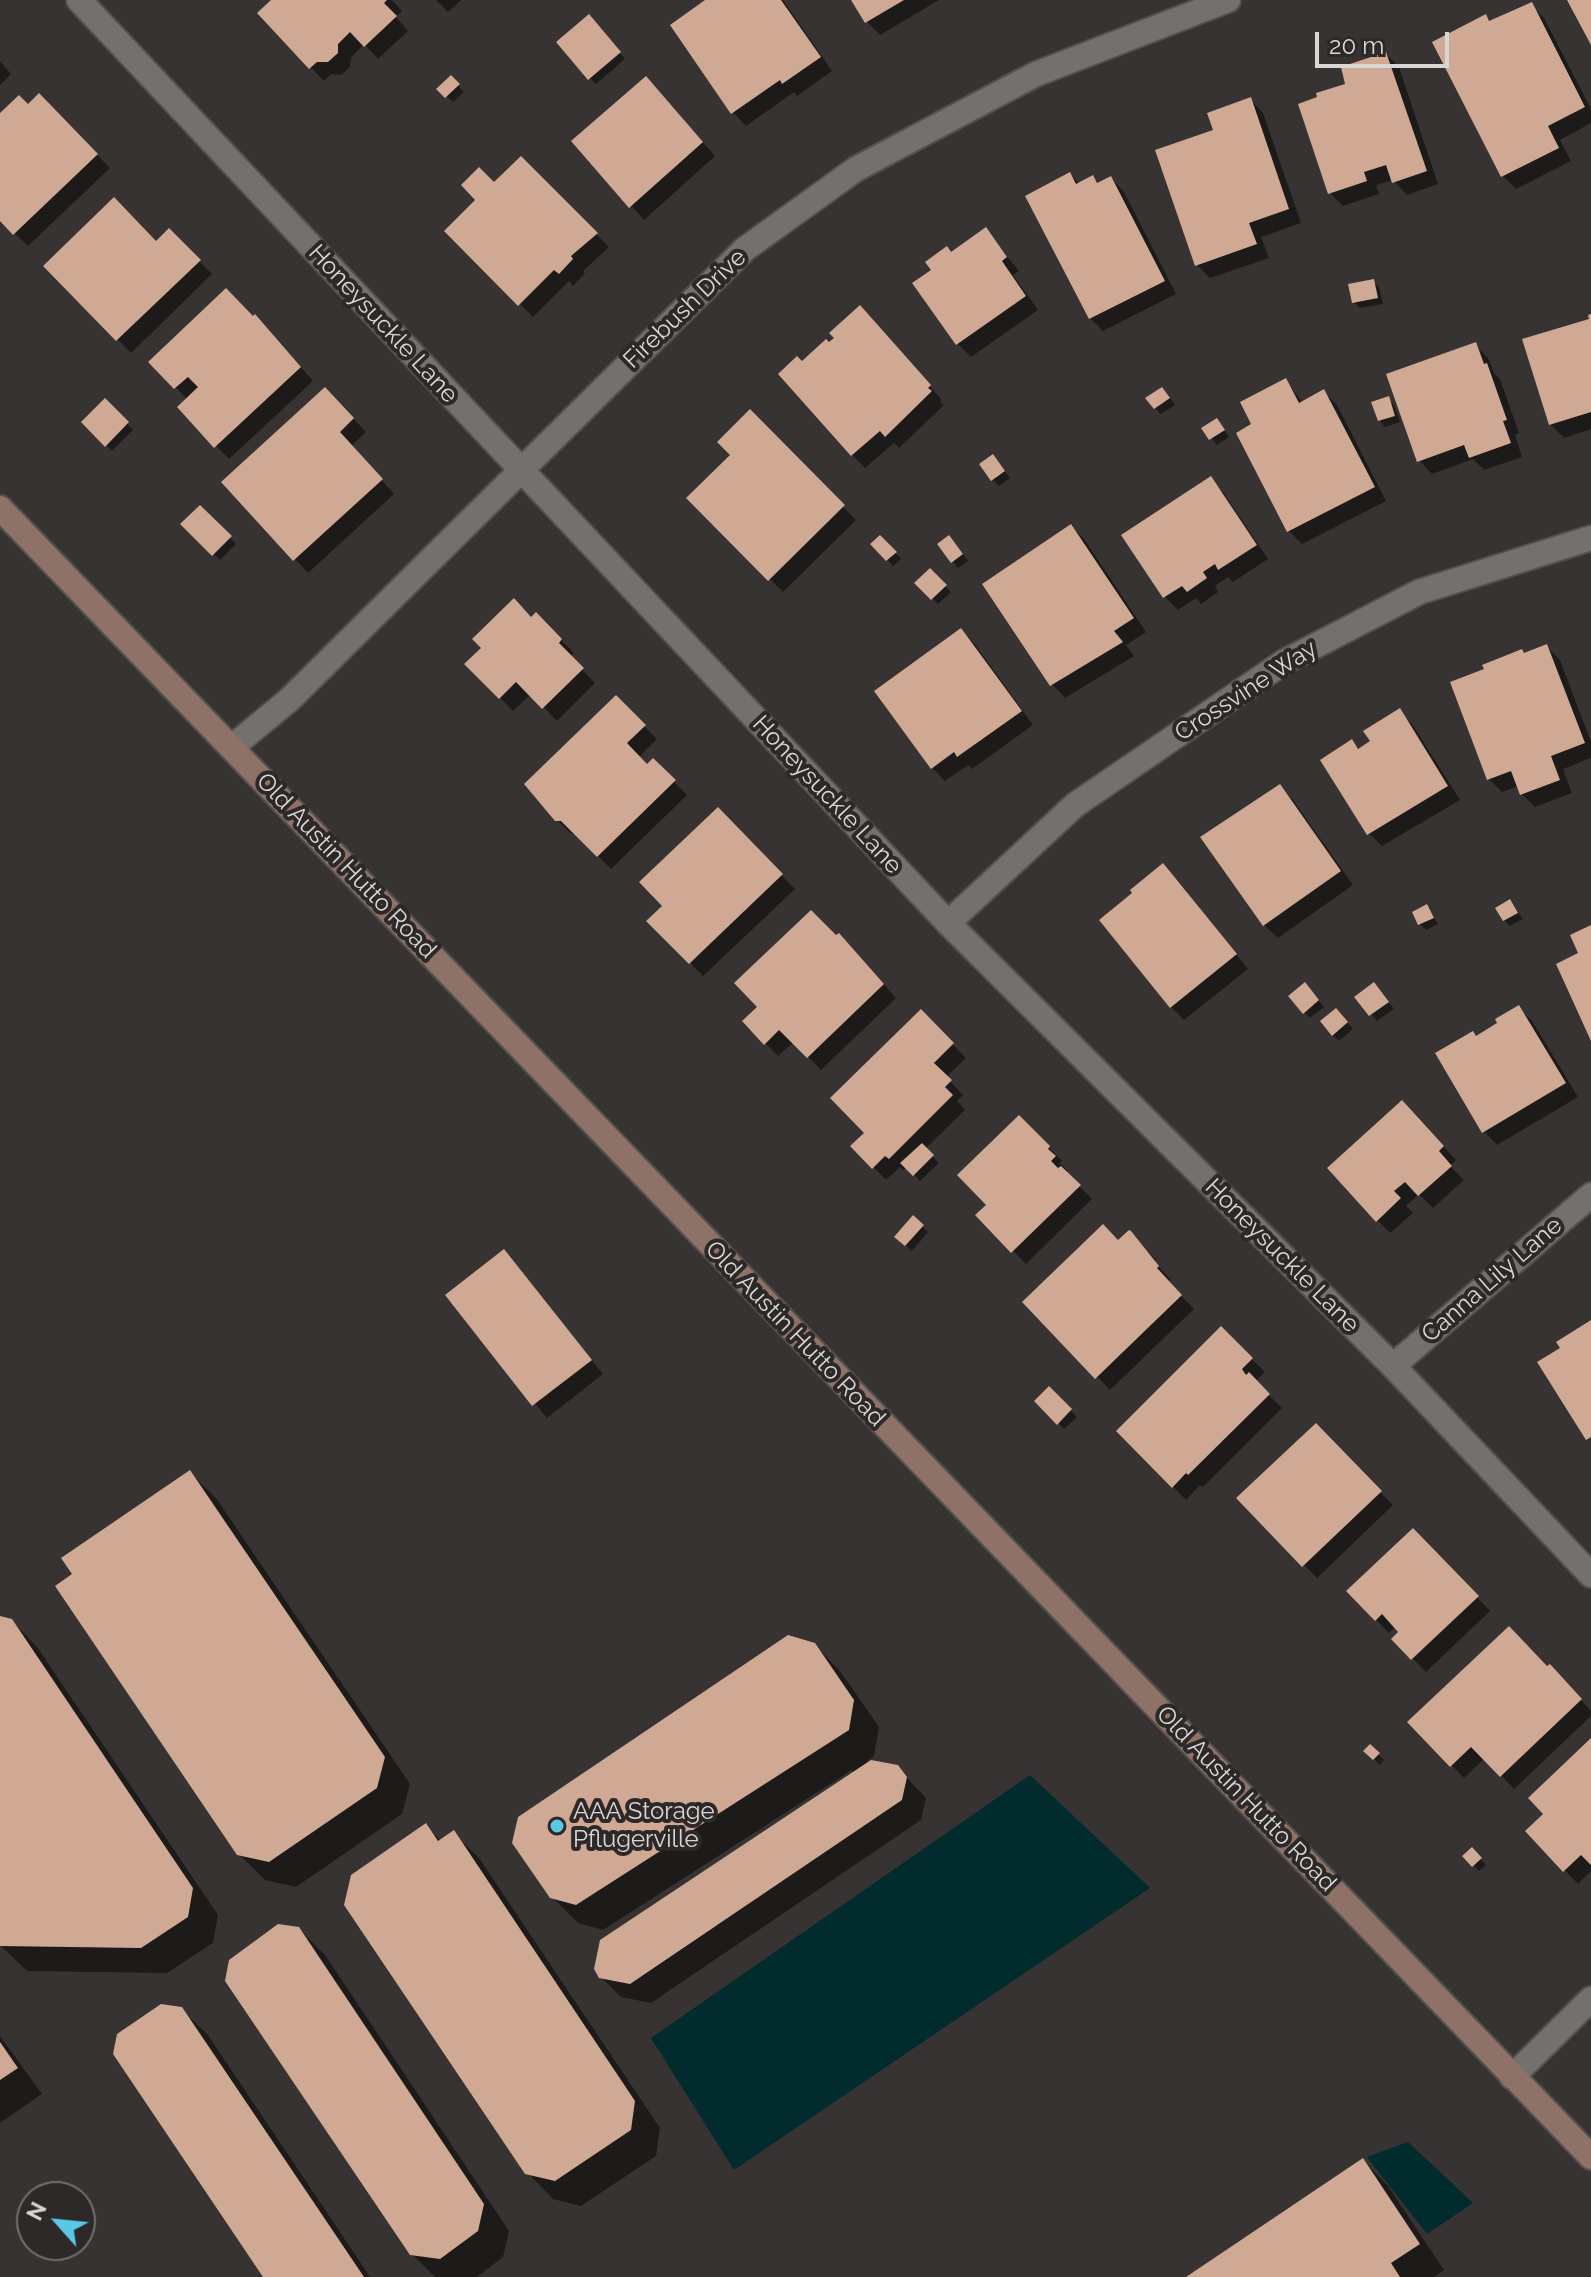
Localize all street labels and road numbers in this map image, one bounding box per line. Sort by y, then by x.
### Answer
street label: Honeysuckle Lane [302,239,464,409]
street label: Firebush Drive [618,243,752,375]
street label: Crossvine Way [1170,634,1322,748]
street label: Honeysuckle Lane [746,710,908,880]
street label: Old Austin Hutto Road [250,767,442,965]
street label: Honeysuckle Lane [1199,1173,1365,1339]
street label: Canna Lily Lane [1416,1211,1568,1349]
street label: Old Austin Hutto Road [699,1235,891,1433]
street label: Old Austin Hutto Road [1150,1700,1342,1898]

